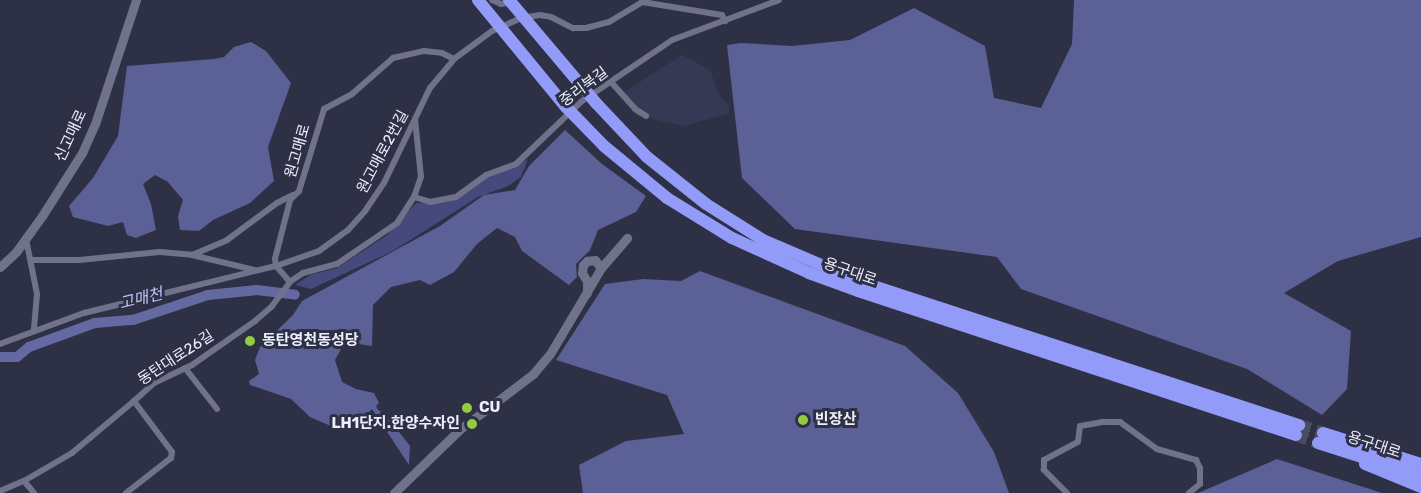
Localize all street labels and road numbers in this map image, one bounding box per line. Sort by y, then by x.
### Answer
street label: 중리북길 [556,63,612,111]
street label: 신고매로 [51,107,91,165]
street label: 원고매로2번길 [354,107,412,197]
street label: 원고매로 [282,122,314,180]
street label: 용구대로 [821,255,879,289]
street label: 동탄대로26길 [135,327,217,389]
street label: 용구대로 [1345,428,1403,462]

